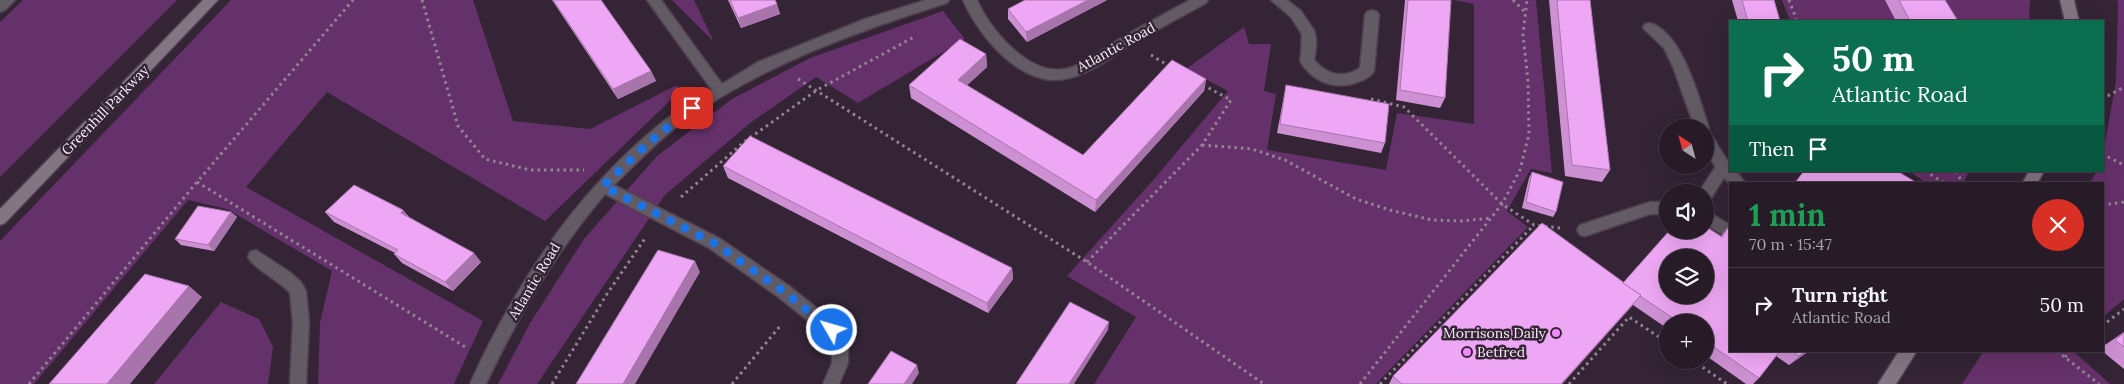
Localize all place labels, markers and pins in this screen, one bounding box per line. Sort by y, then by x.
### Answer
pin [671,87,713,129]
place label: Morrisons Daily [1443,324,1547,342]
marker: Morrisons Daily [1550,327,1562,339]
place label: Betfred [1477,343,1525,361]
marker: Betfred [1461,346,1473,358]

